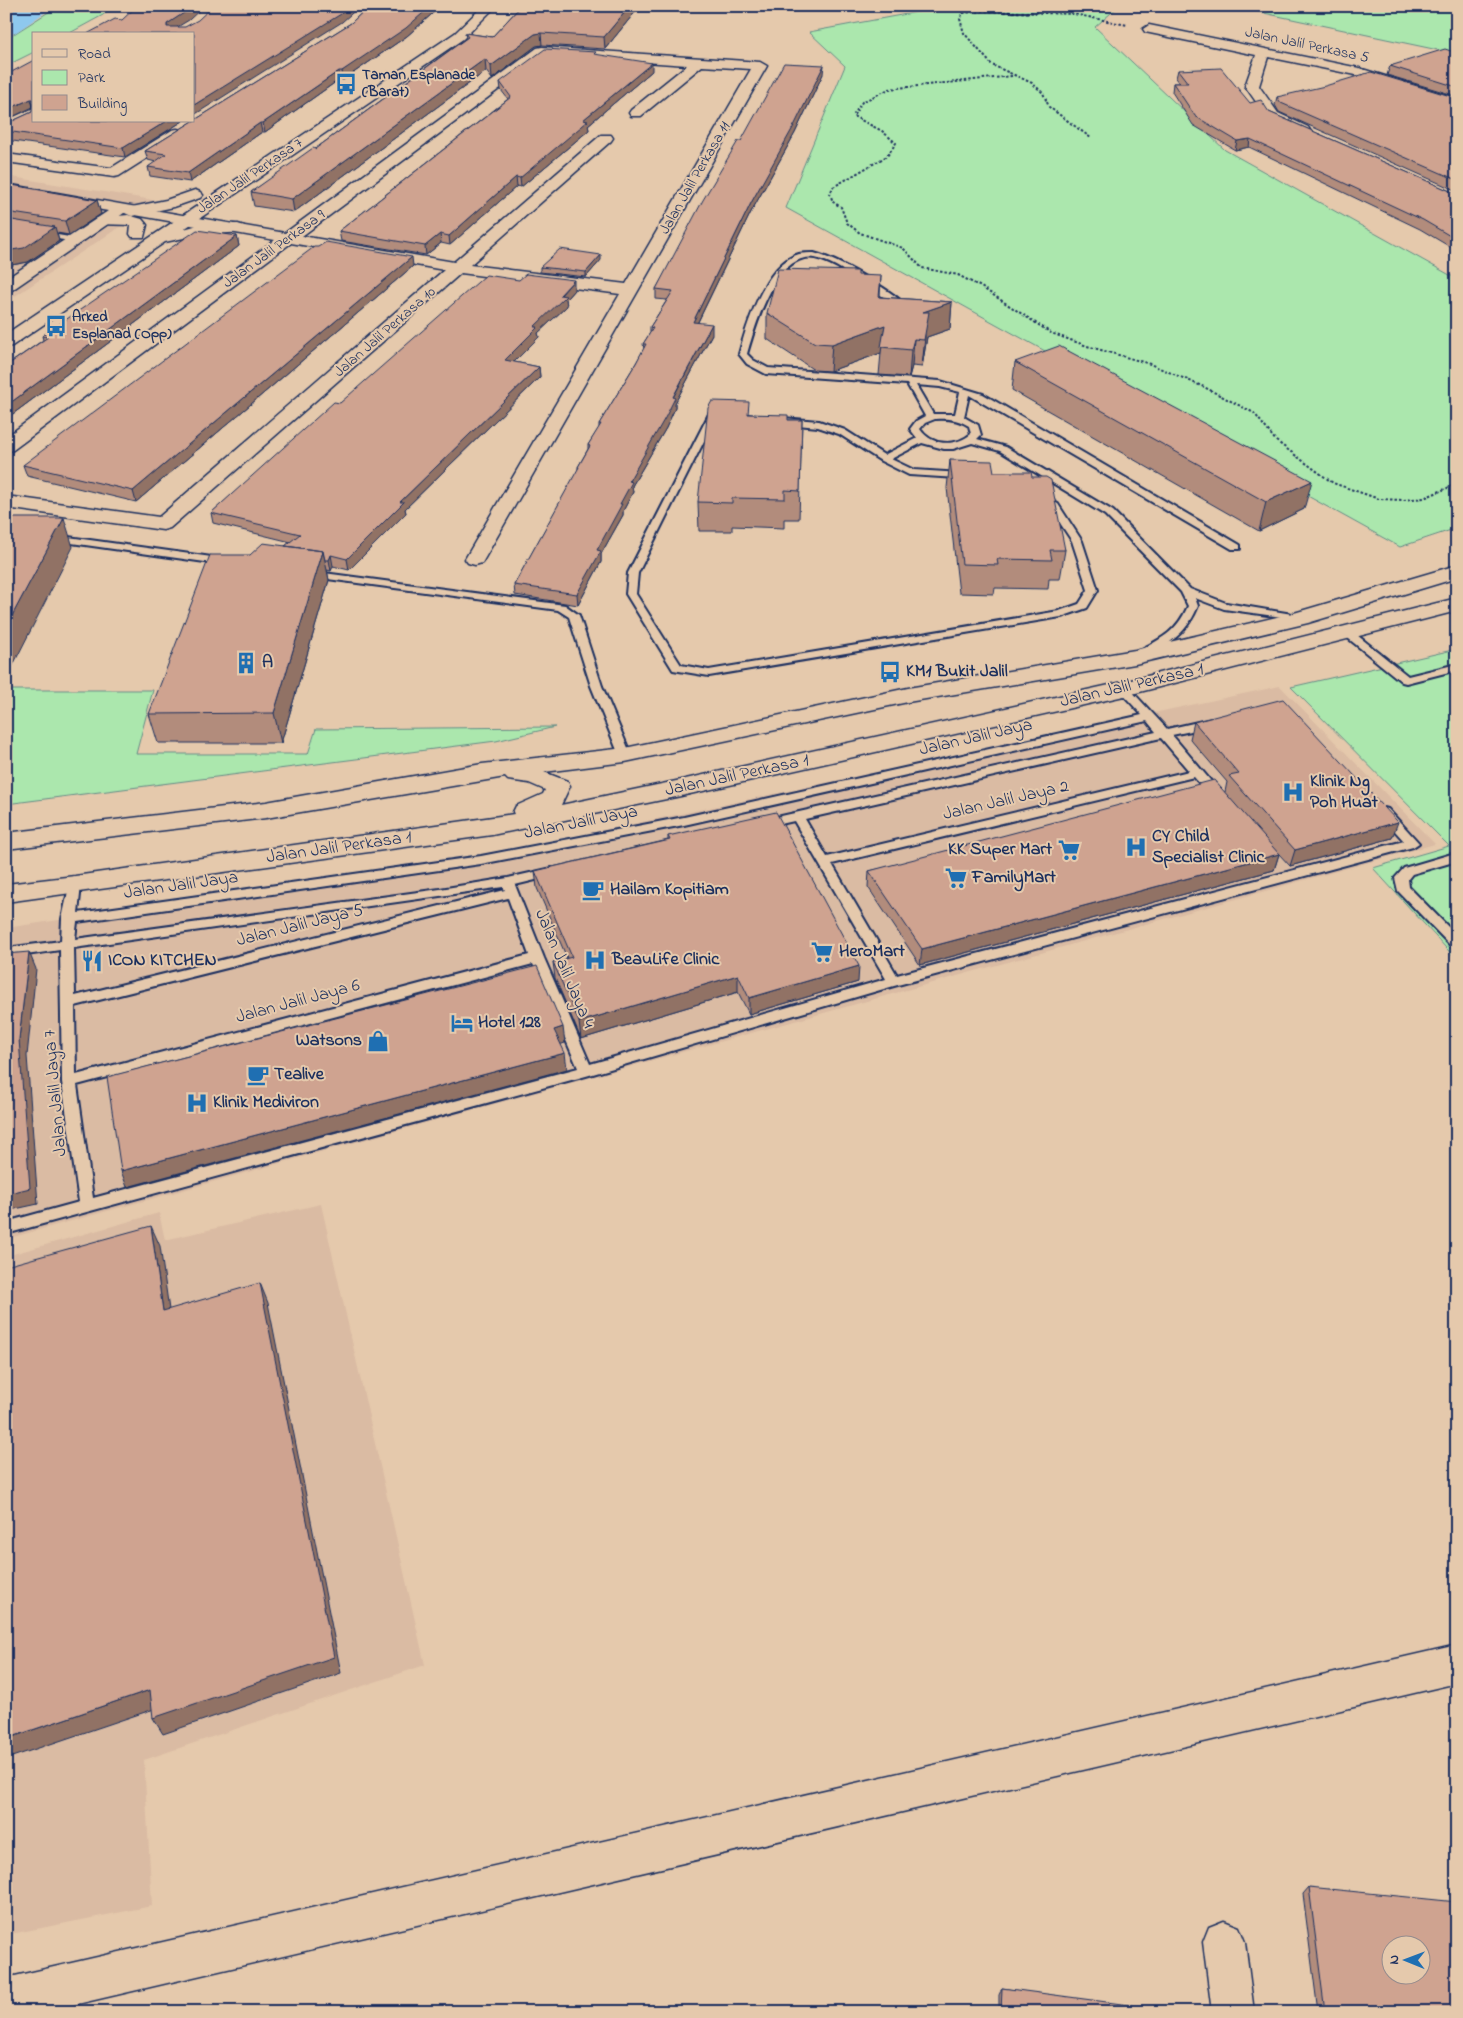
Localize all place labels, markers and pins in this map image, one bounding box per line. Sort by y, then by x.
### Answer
place label: Taman Esplanade (Barat) [361,64,477,103]
bus stop icon: Taman Esplanade (Barat) [333,71,359,97]
place label: Arked Esplanad (Opp) [72,306,172,345]
bus stop icon: Arked Esplanad (Opp) [43,313,69,339]
building icon: A [233,650,259,676]
place label: A [262,650,273,676]
bus stop icon: KM1 Bukit Jalil [877,659,903,685]
place label: KM1 Bukit Jalil [906,659,1008,685]
place label: Klinik Ng Poh Huat [1310,769,1379,816]
hospital icon: Klinik Ng Poh Huat [1280,779,1306,805]
place label: CY Child Specialist Clinic [1152,824,1266,871]
hospital icon: CY Child Specialist Clinic [1123,834,1149,860]
place label: KK Super Mart [948,837,1053,863]
supermarket icon: KK Super Mart [1056,837,1082,863]
supermarket icon: FamilyMart [943,865,969,891]
place label: FamilyMart [971,865,1057,892]
cafe icon: Hailam Kopitiam [580,877,606,903]
place label: Hailam Kopitiam [610,877,729,903]
supermarket icon: HeroMart [809,939,835,965]
place label: HeroMart [839,939,906,965]
hospital icon: BeauLife Clinic [582,947,608,973]
place label: BeauLife Clinic [611,947,720,973]
restaurant icon: ICON KITCHEN [79,948,105,974]
place label: ICON KITCHEN [108,948,217,974]
hotel icon: Hotel 128 [449,1010,475,1036]
place label: Hotel 128 [478,1010,541,1036]
place label: Watsons [296,1028,362,1054]
shop icon: Watsons [365,1028,391,1054]
cafe icon: Tealive [245,1062,271,1088]
place label: Tealive [274,1062,325,1088]
hospital icon: Klinik Mediviron [184,1090,210,1116]
place label: Klinik Mediviron [213,1090,319,1116]

